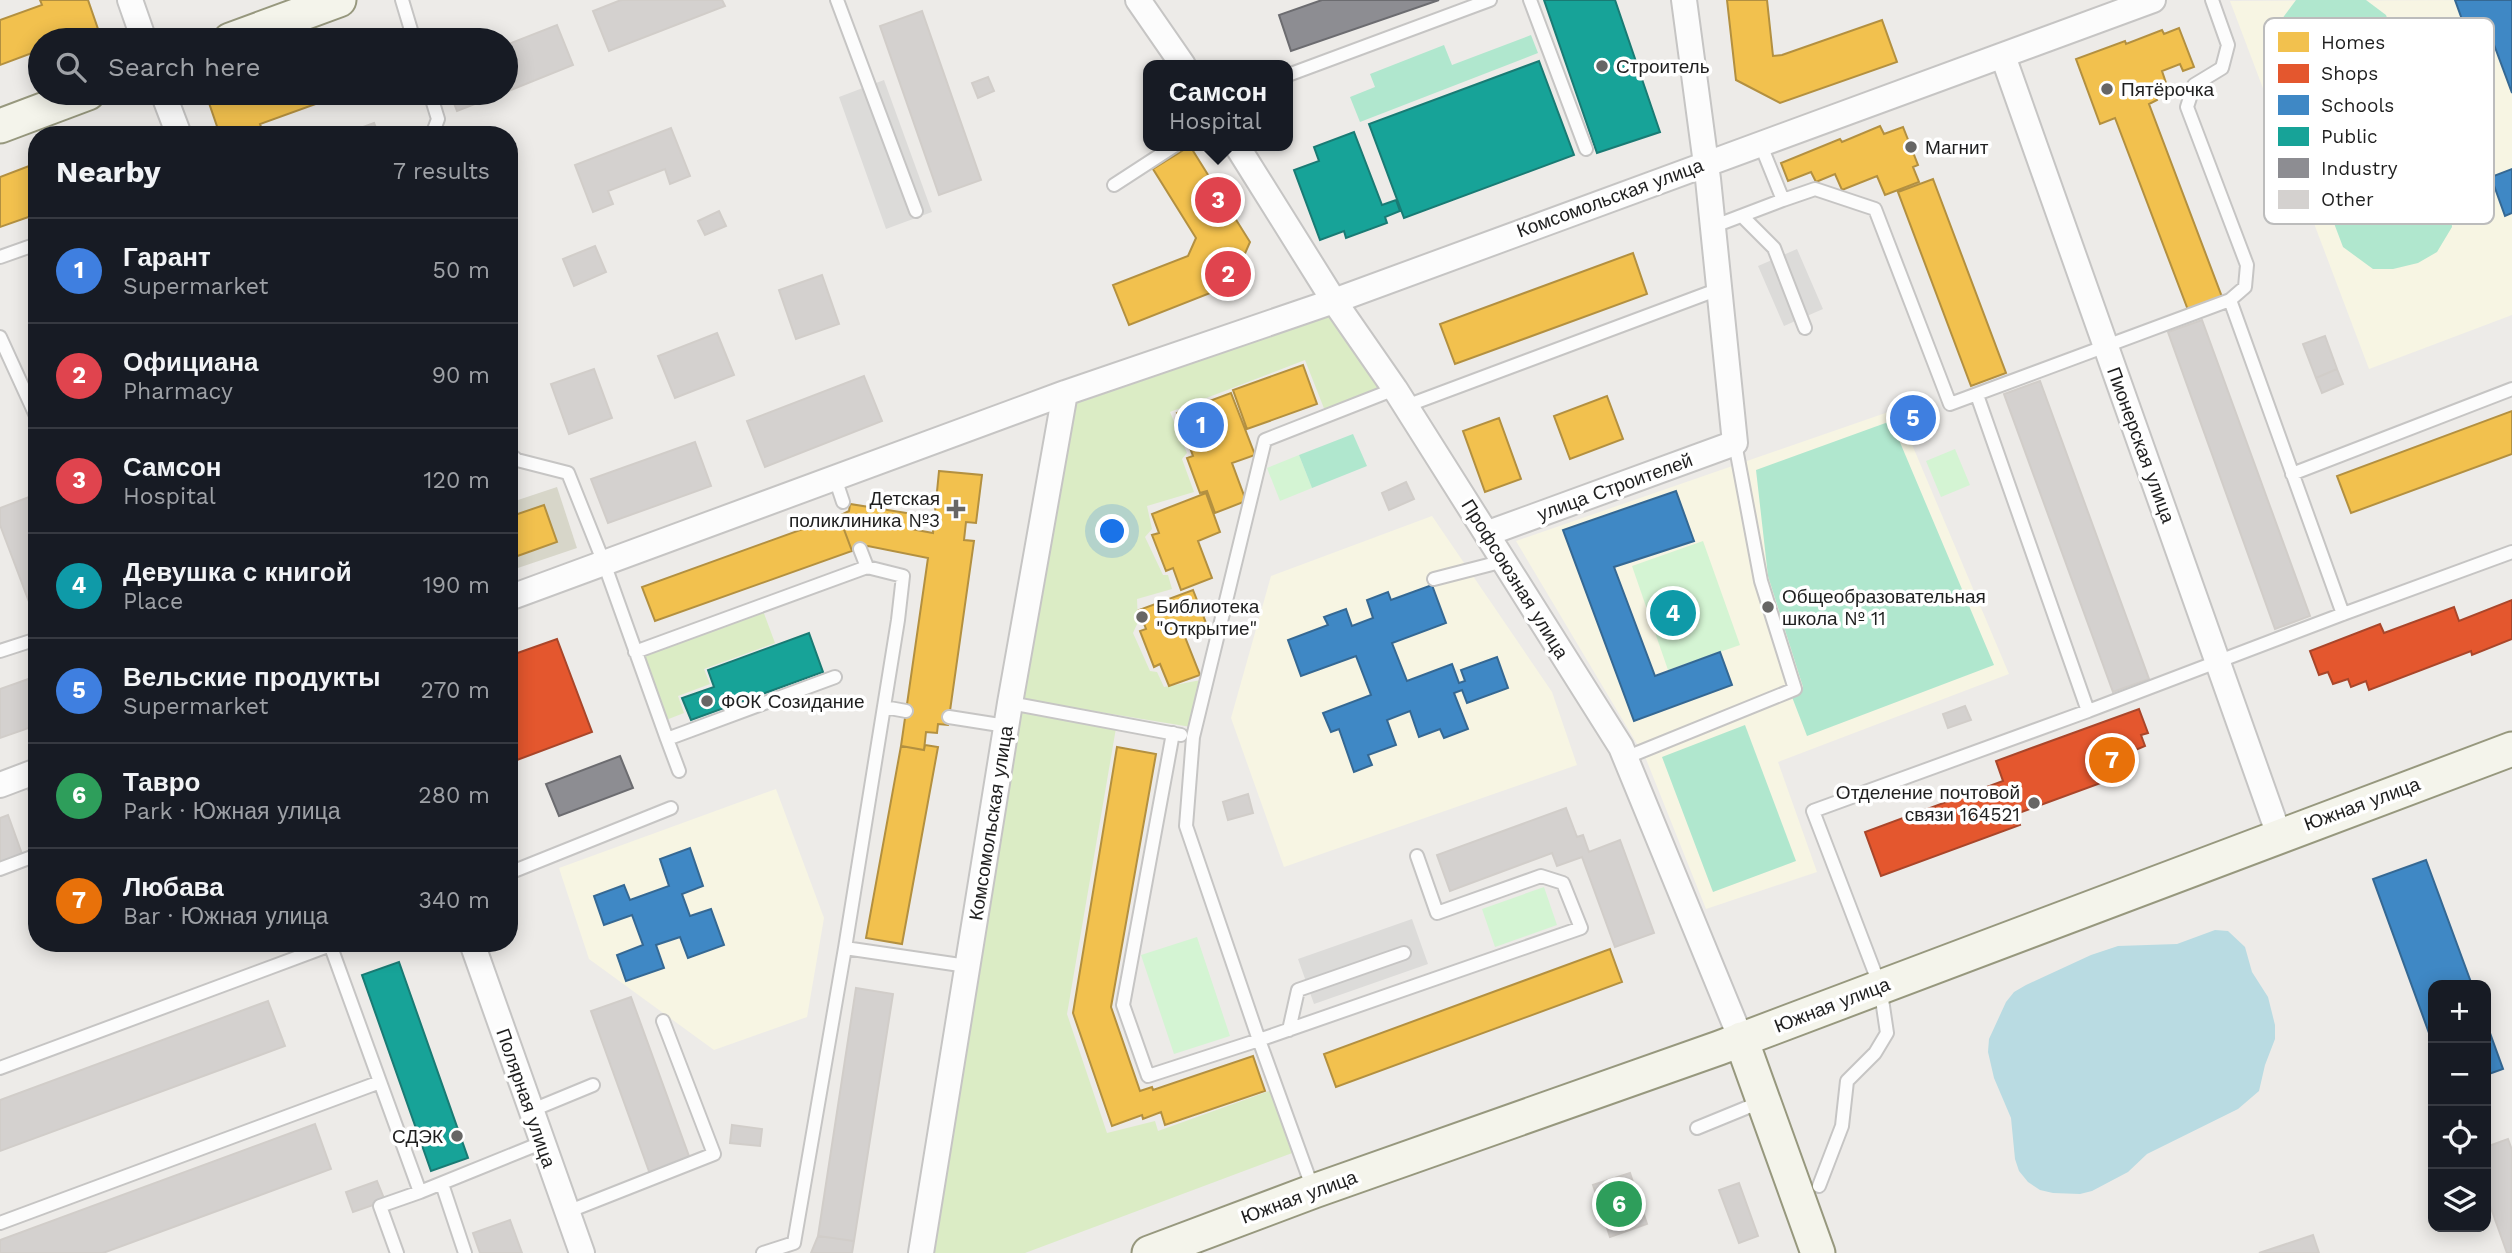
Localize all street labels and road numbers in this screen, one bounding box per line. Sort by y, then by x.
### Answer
street label: Комсомольская улица [1514,153,1707,242]
street label: Пионерская улица [2102,364,2180,527]
street label: улица Строителей [1534,448,1696,526]
street label: Профсоюзная улица [1457,495,1574,663]
street label: Комсомольская улица [964,724,1018,922]
street label: Южная улица [2301,772,2424,836]
street label: Южная улица [1771,972,1893,1038]
street label: Полярная улица [491,1025,561,1171]
street label: Южная улица [1238,1165,1361,1229]

